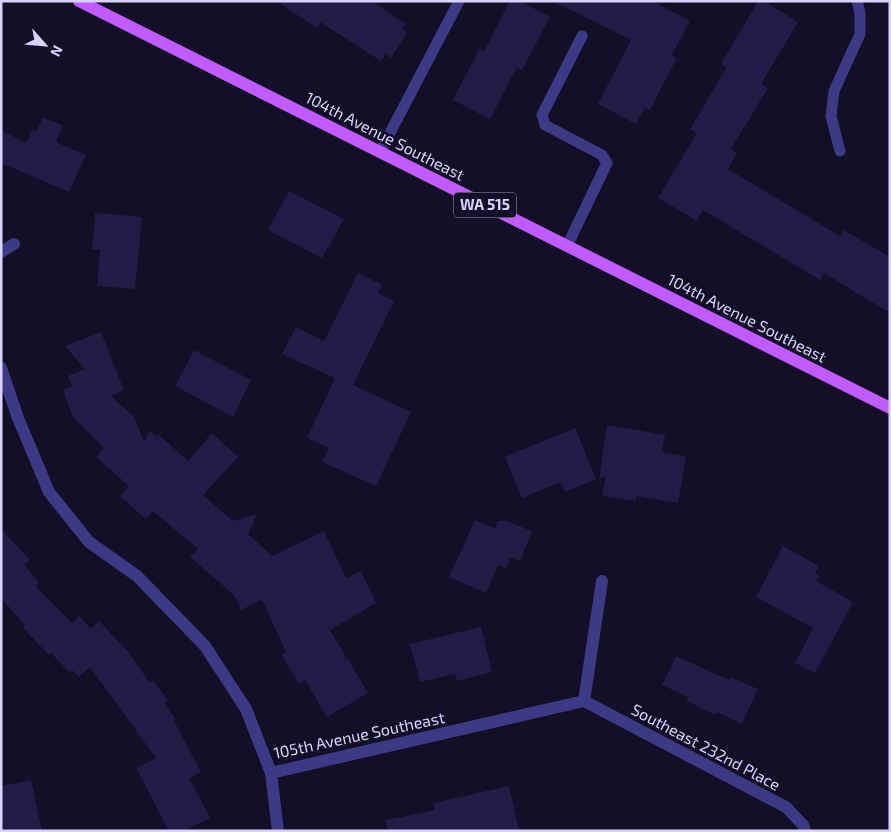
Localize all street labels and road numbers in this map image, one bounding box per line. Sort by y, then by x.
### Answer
street label: 104th Avenue Southeast [303,87,468,184]
road number: WA 515 [454,192,516,218]
street label: 104th Avenue Southeast [665,269,830,366]
street label: Southeast 232nd Place [629,699,784,794]
street label: 105th Avenue Southeast [272,707,446,762]

